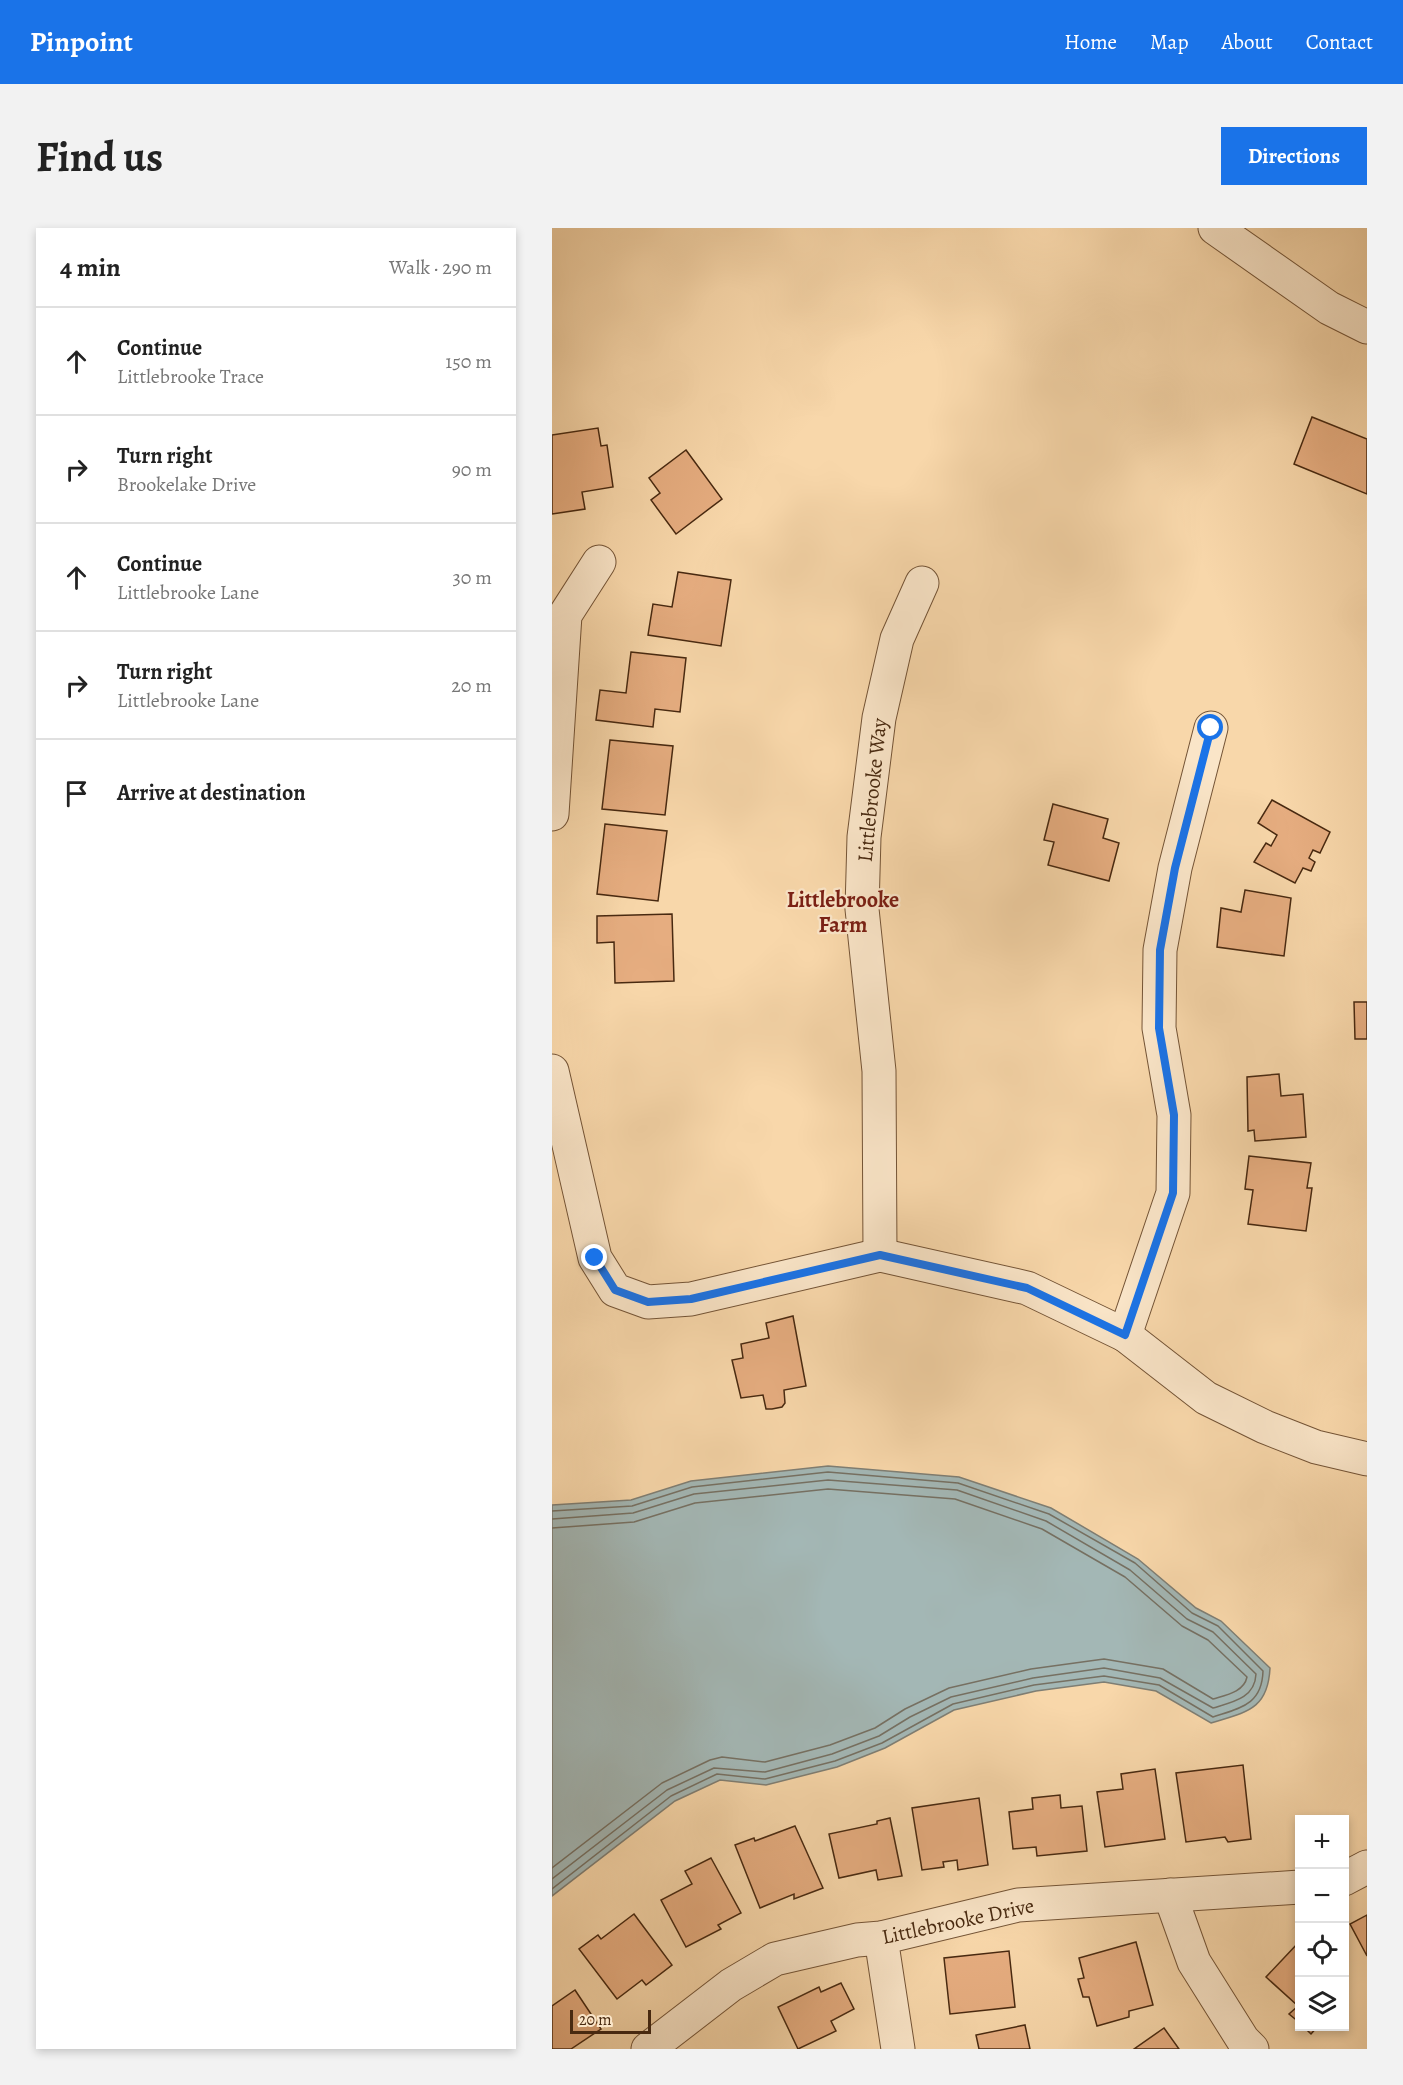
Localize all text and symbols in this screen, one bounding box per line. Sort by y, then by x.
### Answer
text: Pinpoint [30,23,133,61]
text: Home [1064,28,1117,56]
text: Map [1150,28,1188,56]
text: About [1221,28,1273,56]
text: Contact [1306,28,1373,56]
button: Directions [1221,127,1367,185]
text: Find us [36,128,163,185]
text: 4 min [60,250,121,285]
text: Walk · 290 m [389,254,492,281]
text: Continue [117,333,202,363]
icon: ahead [60,345,93,378]
text: 150 m [445,348,492,375]
text: Littlebrooke Trace [117,363,264,390]
text: Turn right [117,441,213,471]
icon: right [60,453,93,486]
text: 90 m [452,456,492,483]
text: Brookelake Drive [117,471,256,498]
text: Continue [117,549,202,579]
icon: ahead [60,561,93,594]
text: 30 m [452,564,492,591]
text: Littlebrooke Lane [117,579,259,606]
text: Turn right [117,657,213,687]
icon: right [60,669,93,702]
text: 20 m [451,672,492,699]
text: Littlebrooke Lane [117,687,259,714]
route start [1197,714,1223,740]
street label: Littlebrooke Way [851,716,894,863]
icon: arrive [60,777,93,810]
text: Arrive at destination [117,778,306,808]
district label: Littlebrooke Farm [787,885,899,940]
route end [581,1244,607,1270]
map controls [1295,1815,1349,2031]
button: + [1295,1815,1349,1869]
button: − [1295,1869,1349,1923]
street label: Littlebrooke Drive [879,1891,1037,1951]
button: locate [1295,1923,1349,1977]
button: layers [1295,1977,1349,2031]
scale bar [570,2007,651,2034]
text: 20 m [579,2009,612,2031]

